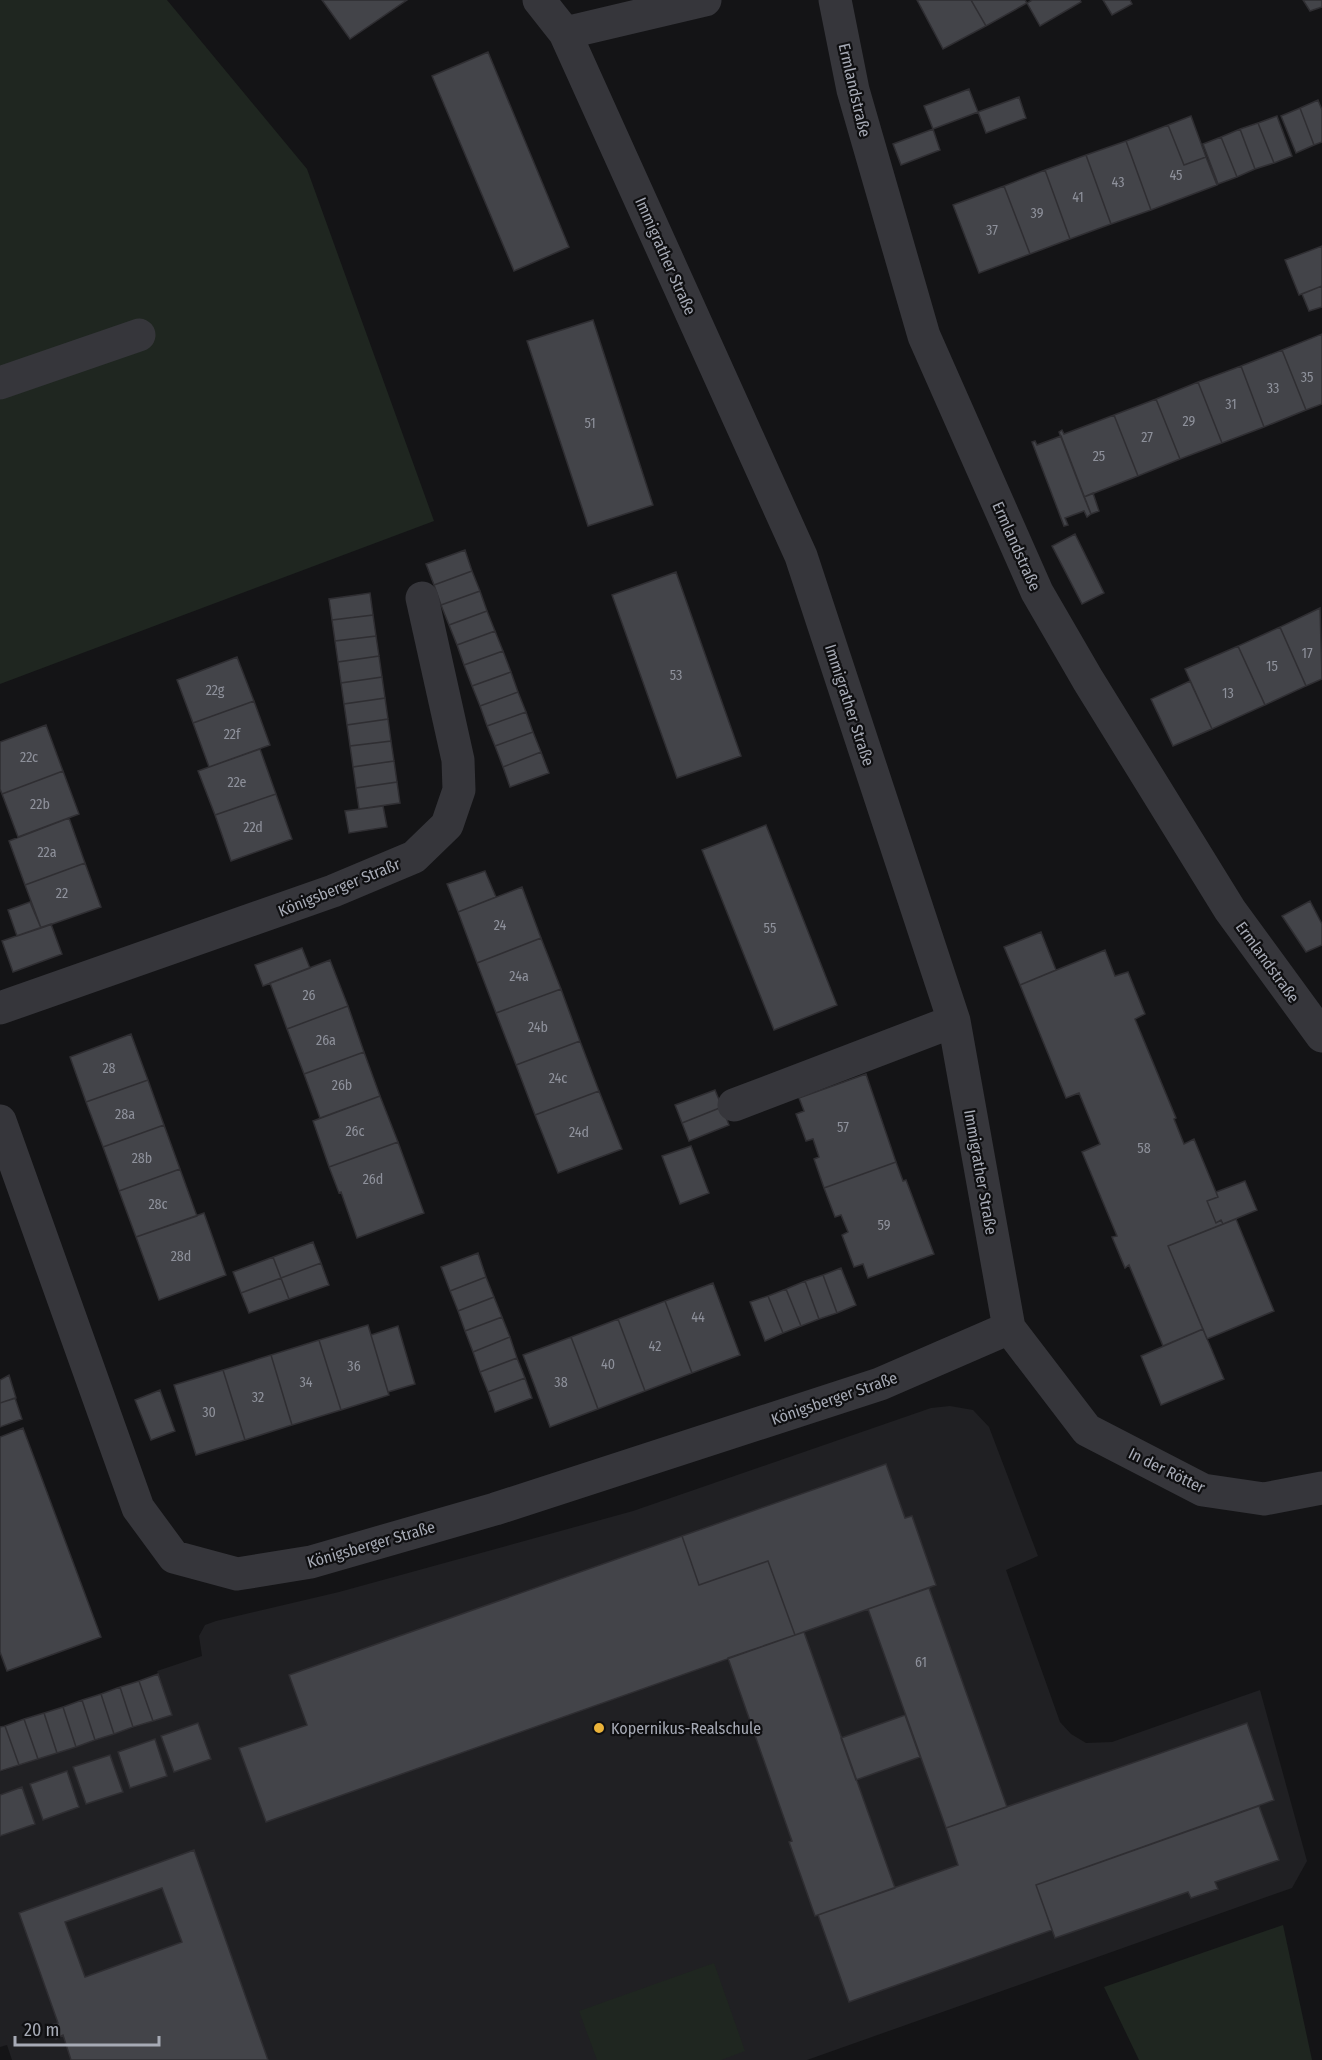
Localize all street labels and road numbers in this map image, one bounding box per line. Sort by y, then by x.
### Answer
street label: Ermlandstraße [834,41,875,139]
street label: Immigrather Straße [631,194,700,318]
street label: Ermlandstraße [988,499,1045,594]
street label: Immigrather Straße [821,642,878,768]
street label: Königsberger Straßr [275,854,403,921]
street label: Ermlandstraße [1232,918,1303,1007]
street label: Immigrather Straße [960,1108,1001,1236]
street label: Königsberger Straße [769,1368,900,1429]
street label: In der Rötter [1125,1444,1209,1497]
street label: Königsberger Straße [305,1517,437,1572]

